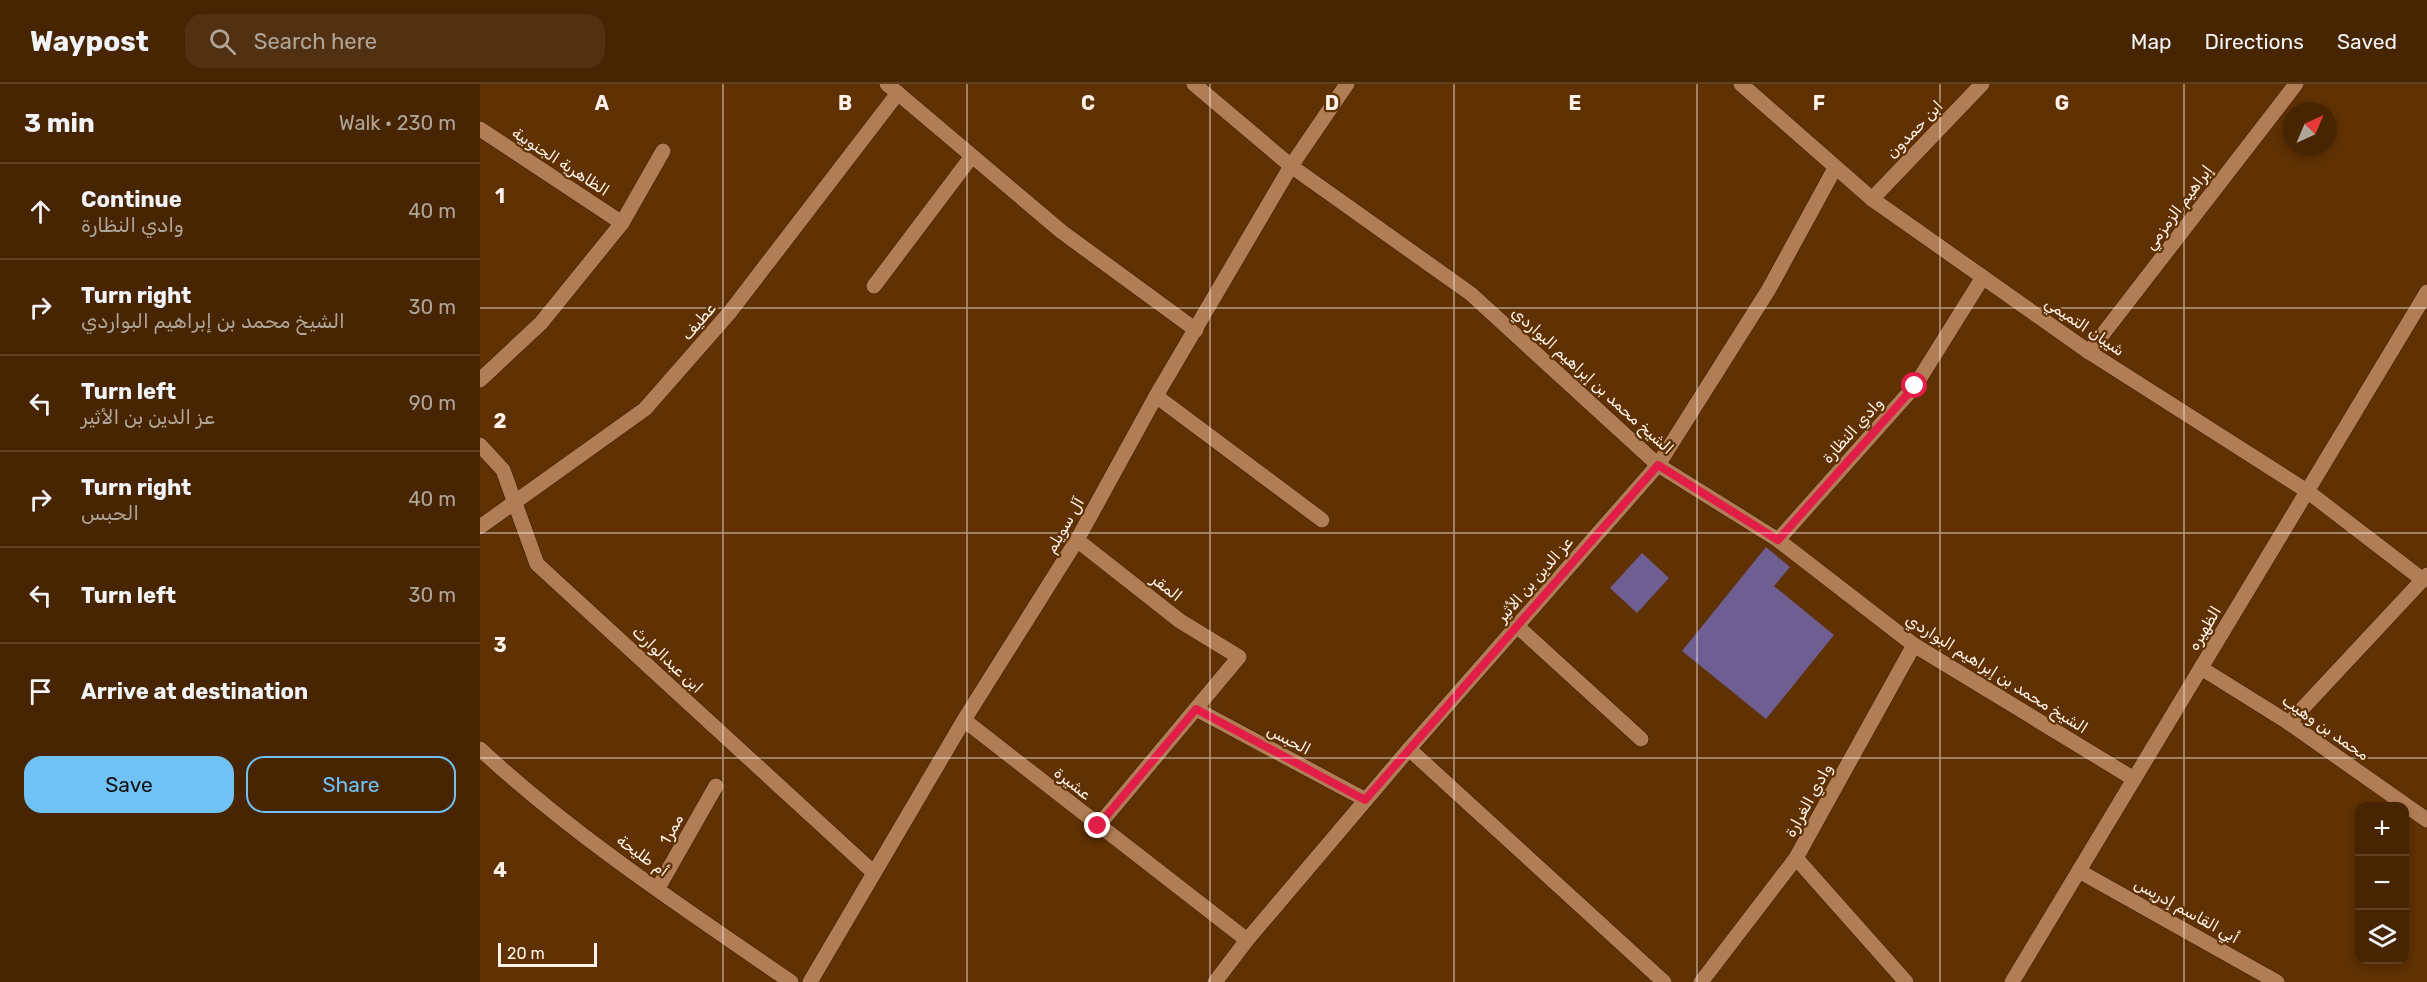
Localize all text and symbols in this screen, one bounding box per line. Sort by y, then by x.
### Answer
search box [185,14,605,68]
text: Waypost [30,25,149,58]
icon: search [206,25,239,58]
text: Search here [254,28,377,55]
text: Map [2131,29,2172,54]
text: Directions [2205,29,2304,54]
text: Saved [2337,29,2397,54]
text: A [595,91,610,115]
text: B [838,91,852,115]
text: C [1081,91,1095,115]
text: D [1325,91,1339,115]
text: E [1569,91,1581,115]
text: F [1813,91,1825,115]
text: G [2055,91,2069,115]
street label: ابن حمدون [1882,97,1947,163]
north arrow [2283,102,2337,156]
text: 3 min [24,108,95,139]
text: Walk · 230 m [339,111,456,135]
street label: الظاهرية الجنوبية [508,123,613,201]
street label: إبراهيم الزمزمي [2140,161,2219,255]
text: 1 [495,184,505,208]
text: Continue [81,186,182,213]
icon: ahead [24,195,57,228]
text: 40 m [408,199,456,223]
text: وادي النظارة [81,213,184,237]
text: Turn right [81,282,191,309]
icon: right [24,291,57,324]
street label: شيبان التميمي [2040,293,2128,363]
text: 30 m [409,295,456,319]
street label: عطيف [677,299,720,344]
street label: الشيخ محمد بن إبراهيم البواردي [1507,303,1677,460]
text: الشيخ محمد بن إبراهيم البواردي [81,309,345,333]
route start [1901,372,1927,398]
text: Turn left [81,378,176,405]
icon: left [24,387,57,420]
text: 90 m [409,391,456,415]
street label: وادي النظارة [1818,393,1888,469]
text: عز الدين بن الأثير [81,405,215,429]
text: 2 [494,409,507,433]
text: Turn right [81,474,191,501]
icon: right [24,483,57,516]
text: 40 m [408,487,456,511]
street label: آل سويلم [1041,494,1089,557]
text: الحبس [81,501,139,525]
street label: عز الدين بن الأثير [1491,532,1578,627]
street label: المقر [1146,569,1186,606]
icon: left [24,579,57,612]
text: Turn left [81,582,176,609]
text: 30 m [409,583,456,607]
street label: الظهيره [2184,603,2226,654]
street label: الشيخ محمد بن إبراهيم البواردي [1901,609,2091,739]
street label: ابن عبدالوارث [628,622,707,697]
text: 3 [493,633,507,657]
icon: arrive [24,675,57,708]
text: Arrive at destination [81,678,308,705]
street label: محمد بن وهيب [2278,690,2373,765]
street label: الحبس [1264,720,1314,759]
button: Save [24,756,234,813]
button: Share [246,756,456,813]
street label: وادي الغرارة [1780,760,1838,841]
street label: عشيرة [1050,763,1095,805]
map controls [2355,802,2409,964]
button: + [2355,802,2409,856]
street label: ممر1 [655,811,688,848]
route end [1084,812,1110,838]
street label: أم طليحة [612,830,672,881]
button: − [2355,856,2409,910]
text: 4 [493,858,507,882]
street label: أبي القاسم إدريس [2129,874,2243,950]
button: layers [2355,910,2409,964]
scale bar [498,940,597,968]
text: 20 m [507,944,545,963]

